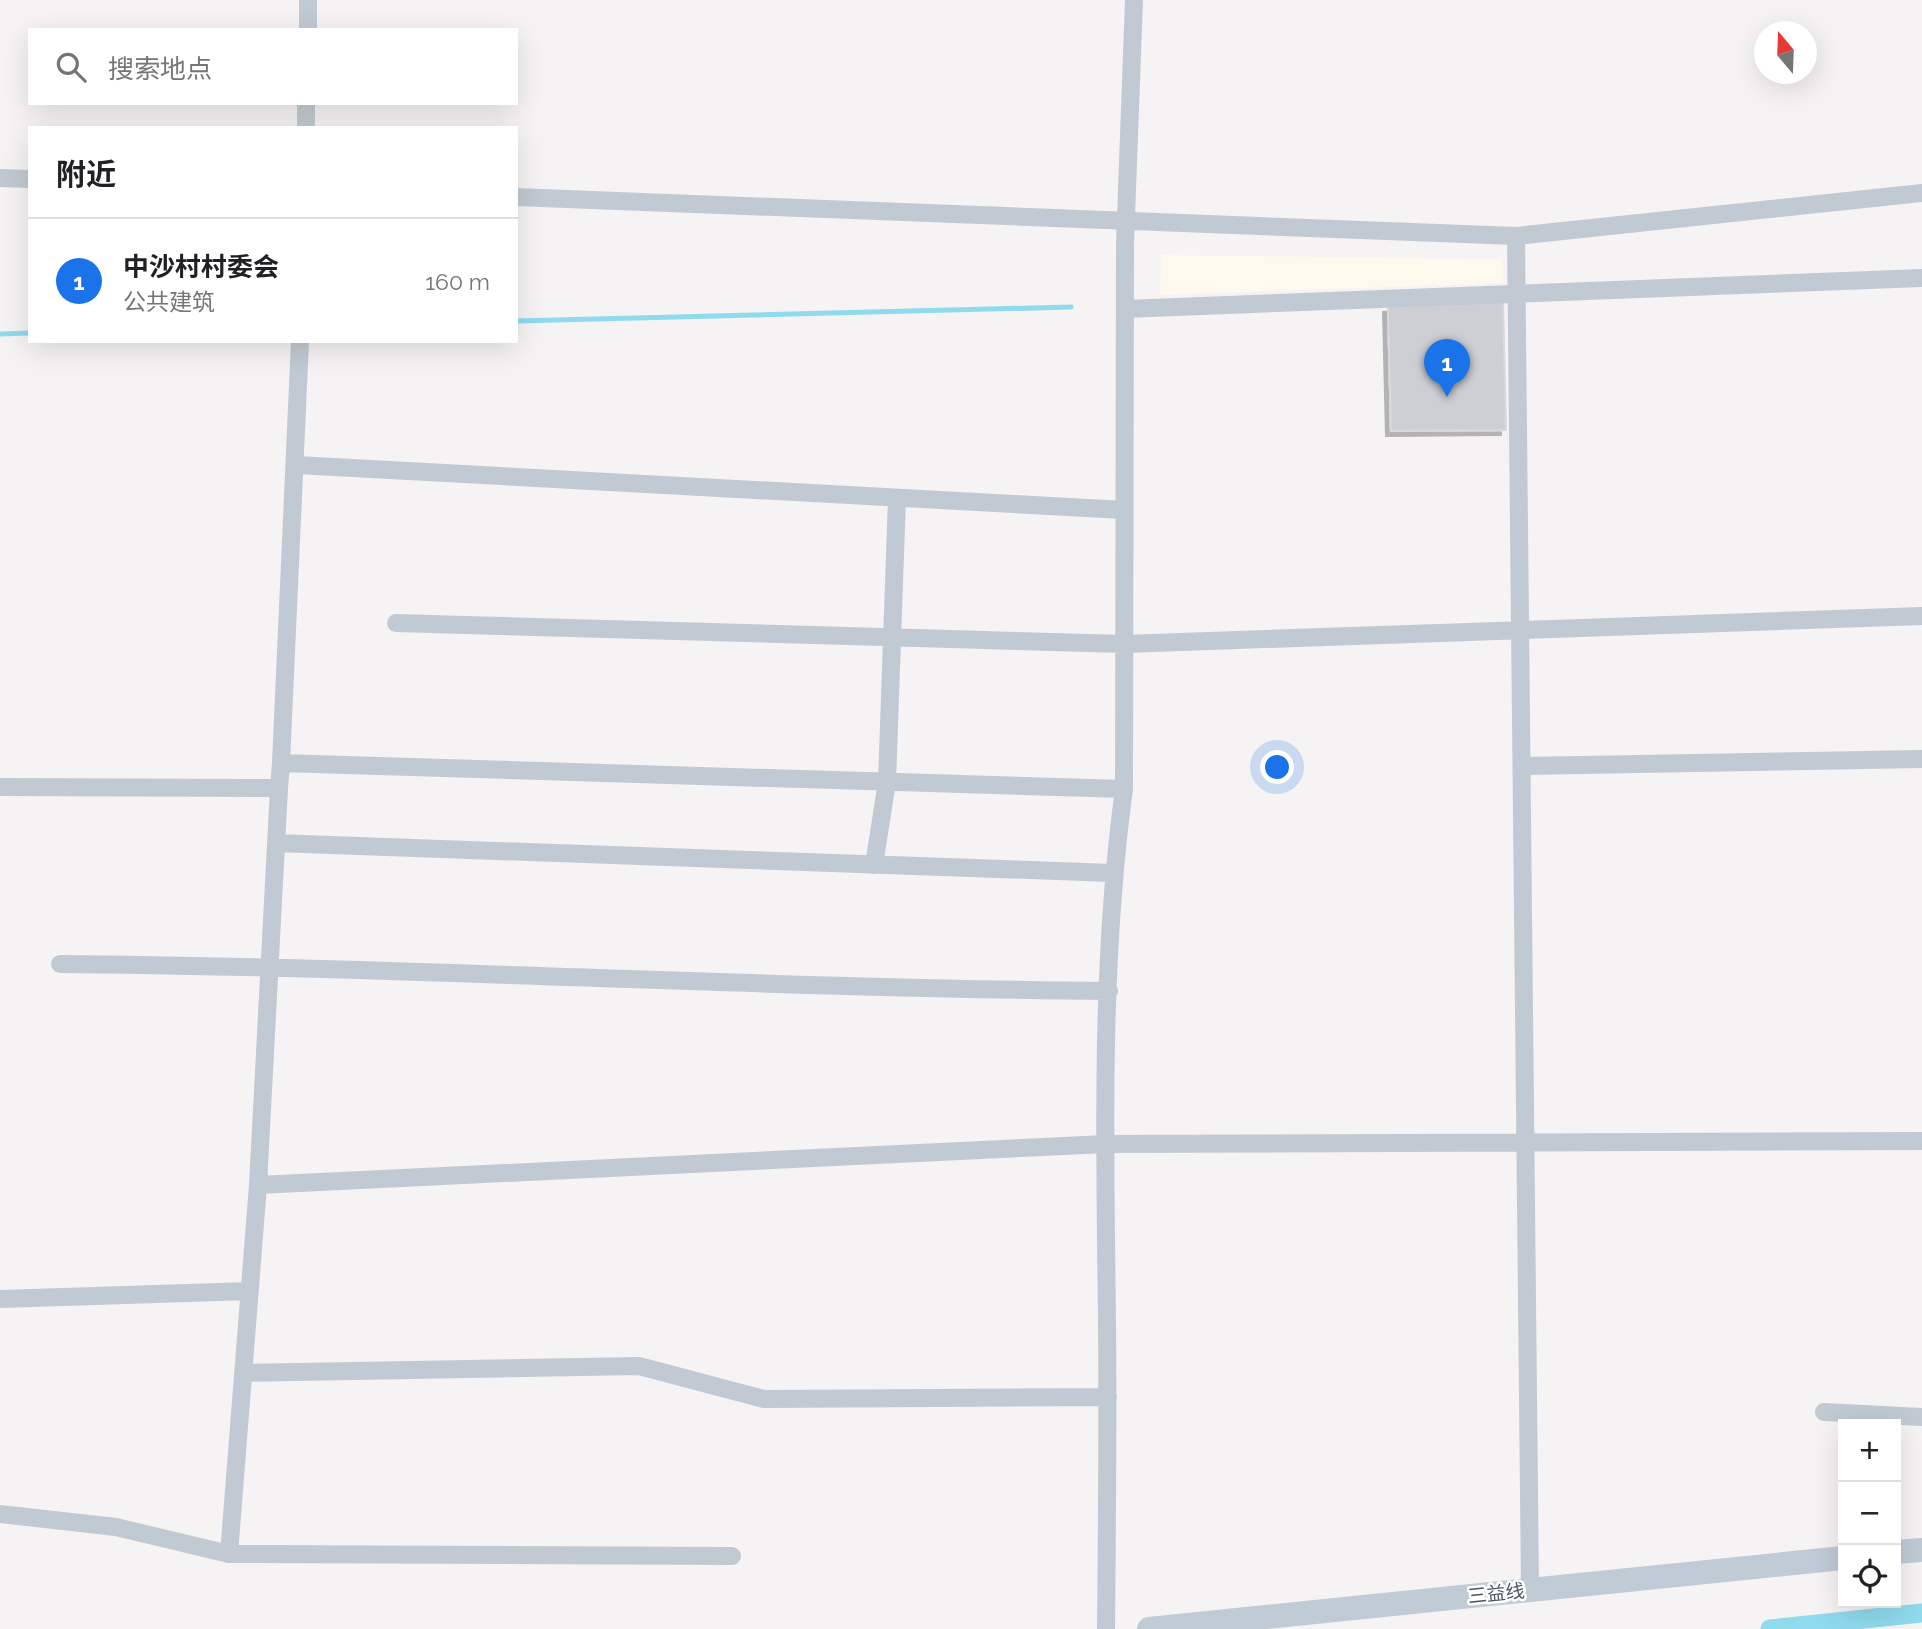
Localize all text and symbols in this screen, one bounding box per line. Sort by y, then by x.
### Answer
north arrow [1754,21,1817,84]
search box [28,28,518,105]
icon: search [52,48,90,86]
text: 搜索地点 [108,54,212,84]
text: 附近 [56,157,116,192]
text: 中沙村村委会 [123,252,279,282]
text: 1 [73,268,85,295]
text: 160 m [425,268,490,295]
text: 公共建筑 [123,288,215,315]
pin: 1 [1424,339,1470,397]
your location [1260,750,1294,784]
map controls [1838,1419,1901,1608]
button: + [1838,1419,1901,1482]
button: − [1838,1482,1901,1545]
button: locate [1838,1545,1901,1608]
street label: 三益线 [1466,1579,1526,1607]

